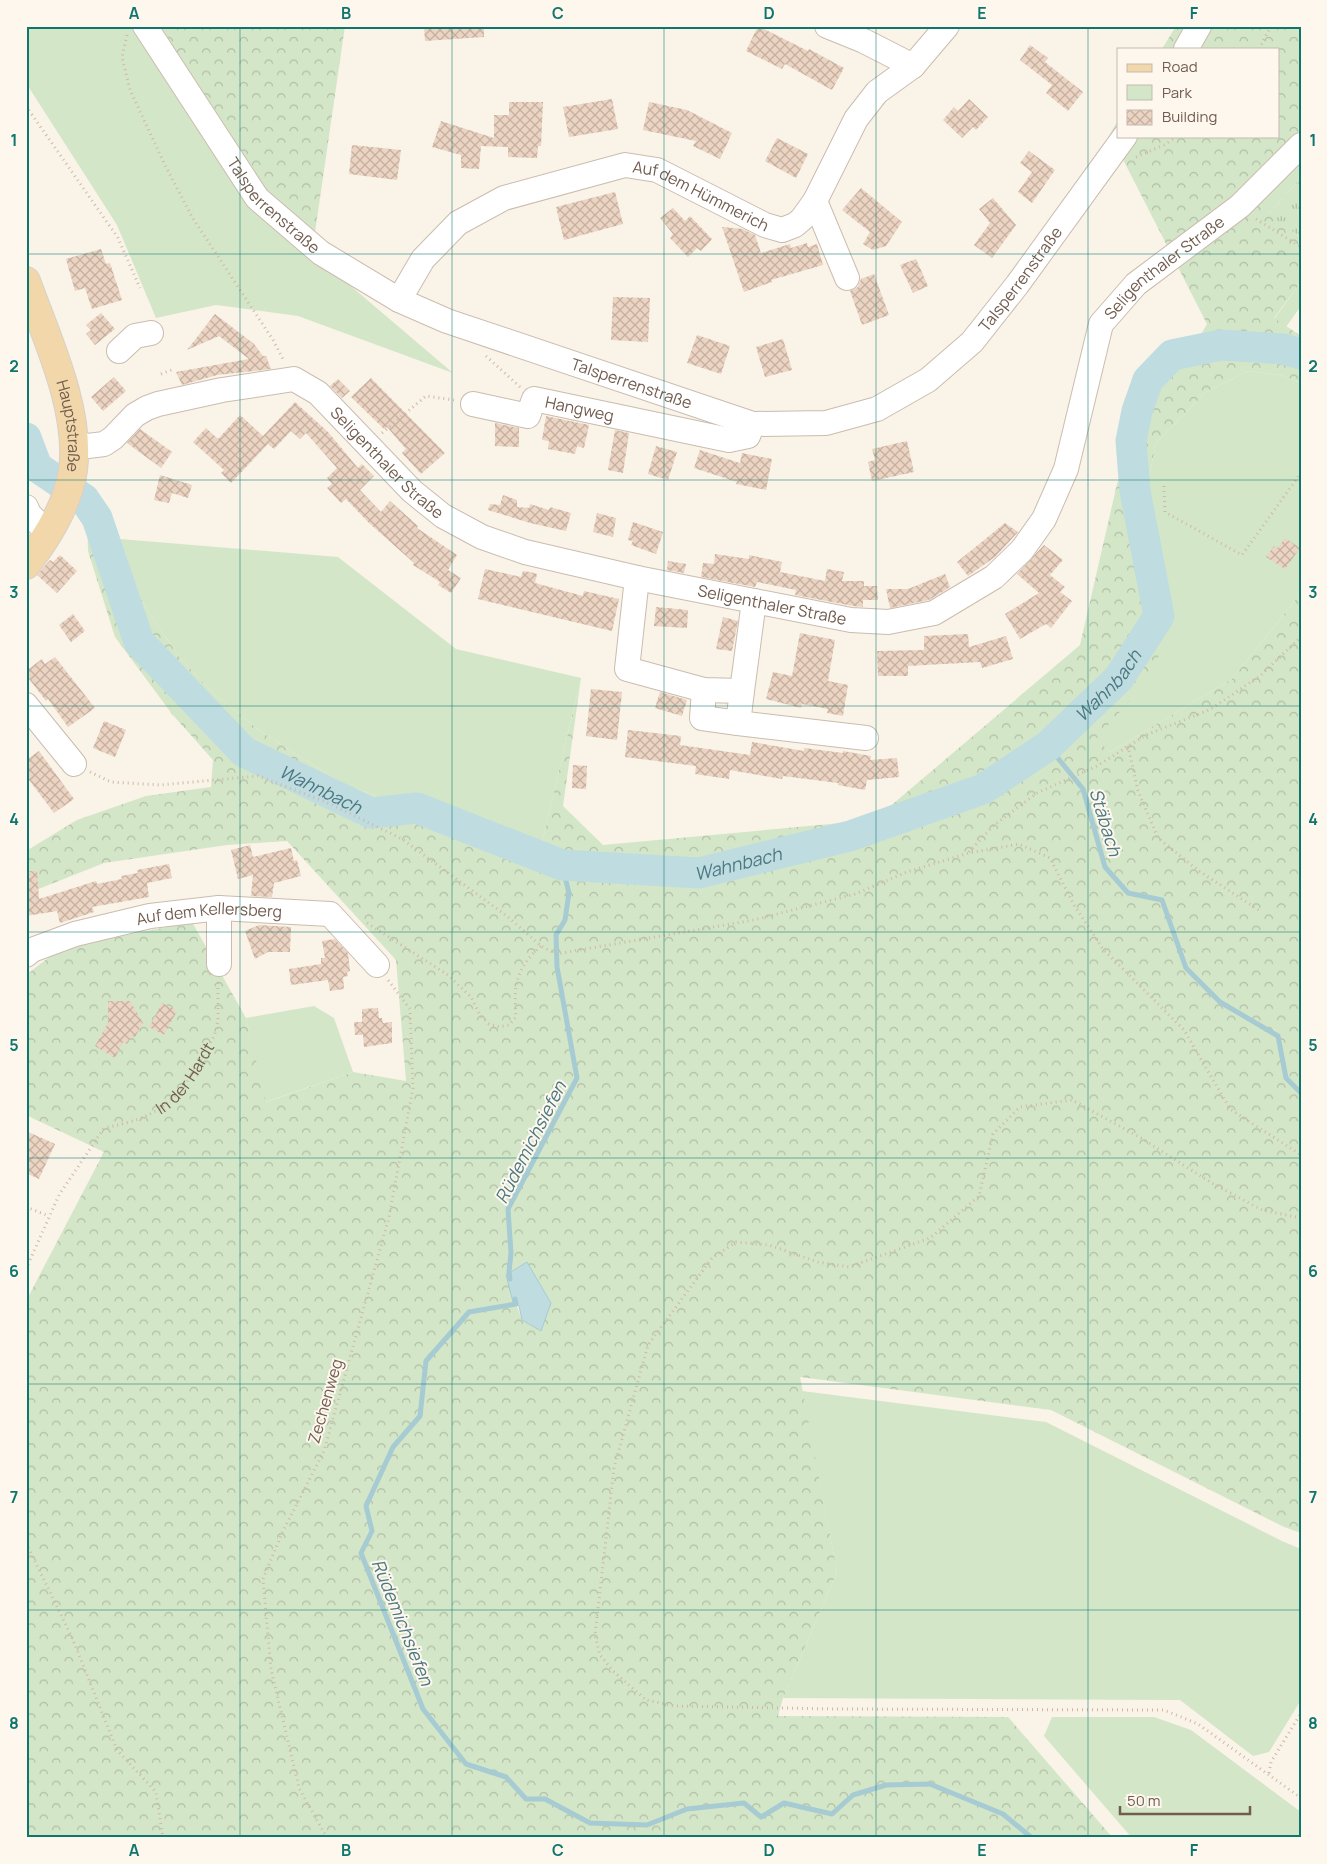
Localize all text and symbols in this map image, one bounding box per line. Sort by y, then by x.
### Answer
text: A [129,2,140,24]
text: B [341,2,351,24]
text: C [552,2,564,24]
text: D [763,2,775,24]
text: E [977,2,987,24]
text: F [1190,2,1199,24]
legend [1117,48,1280,138]
text: Road [1162,56,1198,77]
text: Park [1162,82,1192,103]
text: Building [1162,106,1217,127]
text: 1 [10,129,18,151]
text: 1 [1309,129,1317,151]
street label: Talsperrenstraße [222,153,325,258]
street label: Auf dem Hümmerich [631,155,773,236]
street label: Seligenthaler Straße [1099,211,1229,324]
street label: Talsperrenstraße [973,222,1067,336]
street label: Talsperrenstraße [568,353,695,414]
text: 2 [9,355,19,377]
text: 2 [1308,355,1318,377]
street label: Hauptstraße [51,377,85,473]
street label: Hangweg [543,391,616,427]
street label: Seligenthaler Straße [326,402,449,523]
street label: Seligenthaler Straße [696,579,849,630]
text: 3 [9,581,19,603]
text: 3 [1308,581,1318,603]
water label: Wahnbach [1069,644,1147,726]
water label: Wahnbach [276,759,367,819]
water label: Stäbach [1084,785,1128,860]
text: 4 [9,808,19,830]
text: 4 [1308,808,1318,830]
water label: Wahnbach [692,841,785,886]
street label: Auf dem Kellersberg [134,897,283,930]
text: 5 [9,1034,19,1056]
text: 5 [1308,1034,1318,1056]
street label: In der Hardt [151,1038,219,1119]
water label: Rüdemichsiefen [489,1076,572,1207]
text: 6 [9,1260,19,1282]
text: 6 [1308,1260,1318,1282]
street label: Zechenweg [302,1356,348,1446]
text: 7 [10,1486,18,1508]
text: 7 [1309,1486,1317,1508]
water label: Rüdemichsiefen [367,1555,440,1690]
text: 8 [9,1712,19,1734]
text: 8 [1308,1712,1318,1734]
scale bar [1120,1784,1250,1816]
text: 50 m [1127,1790,1161,1811]
text: A [129,1839,140,1861]
text: B [341,1839,351,1861]
text: C [552,1839,564,1861]
text: D [763,1839,775,1861]
text: E [977,1839,987,1861]
text: F [1190,1839,1199,1861]

